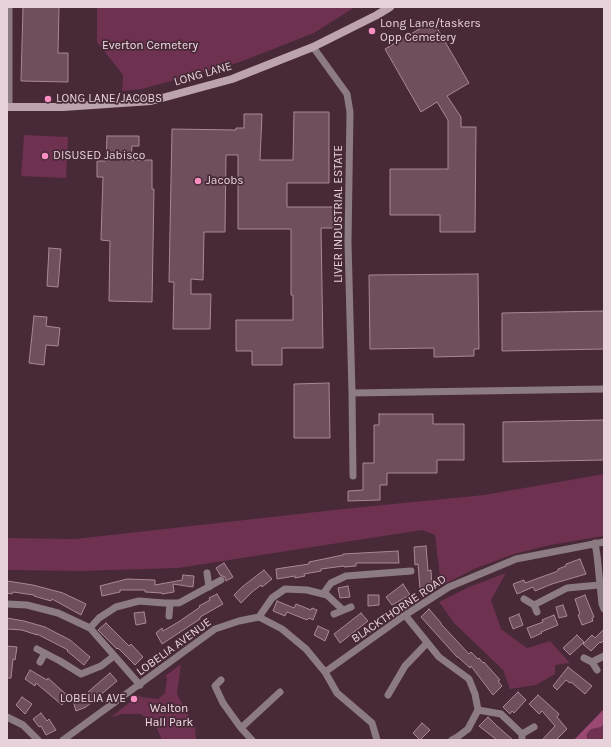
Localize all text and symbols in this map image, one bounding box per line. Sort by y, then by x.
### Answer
place label: Long Lane/taskers Opp Cemetery [380,17,481,45]
marker: Long Lane/taskers Opp Cemetery [367,26,377,36]
park label: Everton Cemetery [102,39,198,53]
street label: LONG LANE [172,59,234,89]
place label: LONG LANE/JACOBS [56,92,162,106]
marker: LONG LANE/JACOBS [43,94,53,104]
street label: LIVER INDUSTRIAL ESTATE [332,145,346,283]
place label: DISUSED Jabisco [53,149,145,163]
marker: DISUSED Jabisco [40,151,50,161]
place label: Jacobs [206,174,244,188]
marker: Jacobs [193,176,203,186]
street label: BLACKTHORNE ROAD [349,572,449,646]
street label: LOBELIA AVENUE [134,615,214,679]
place label: LOBELIA AVE [60,692,126,706]
marker: LOBELIA AVE [129,694,139,704]
park label: Walton Hall Park [145,702,193,730]

